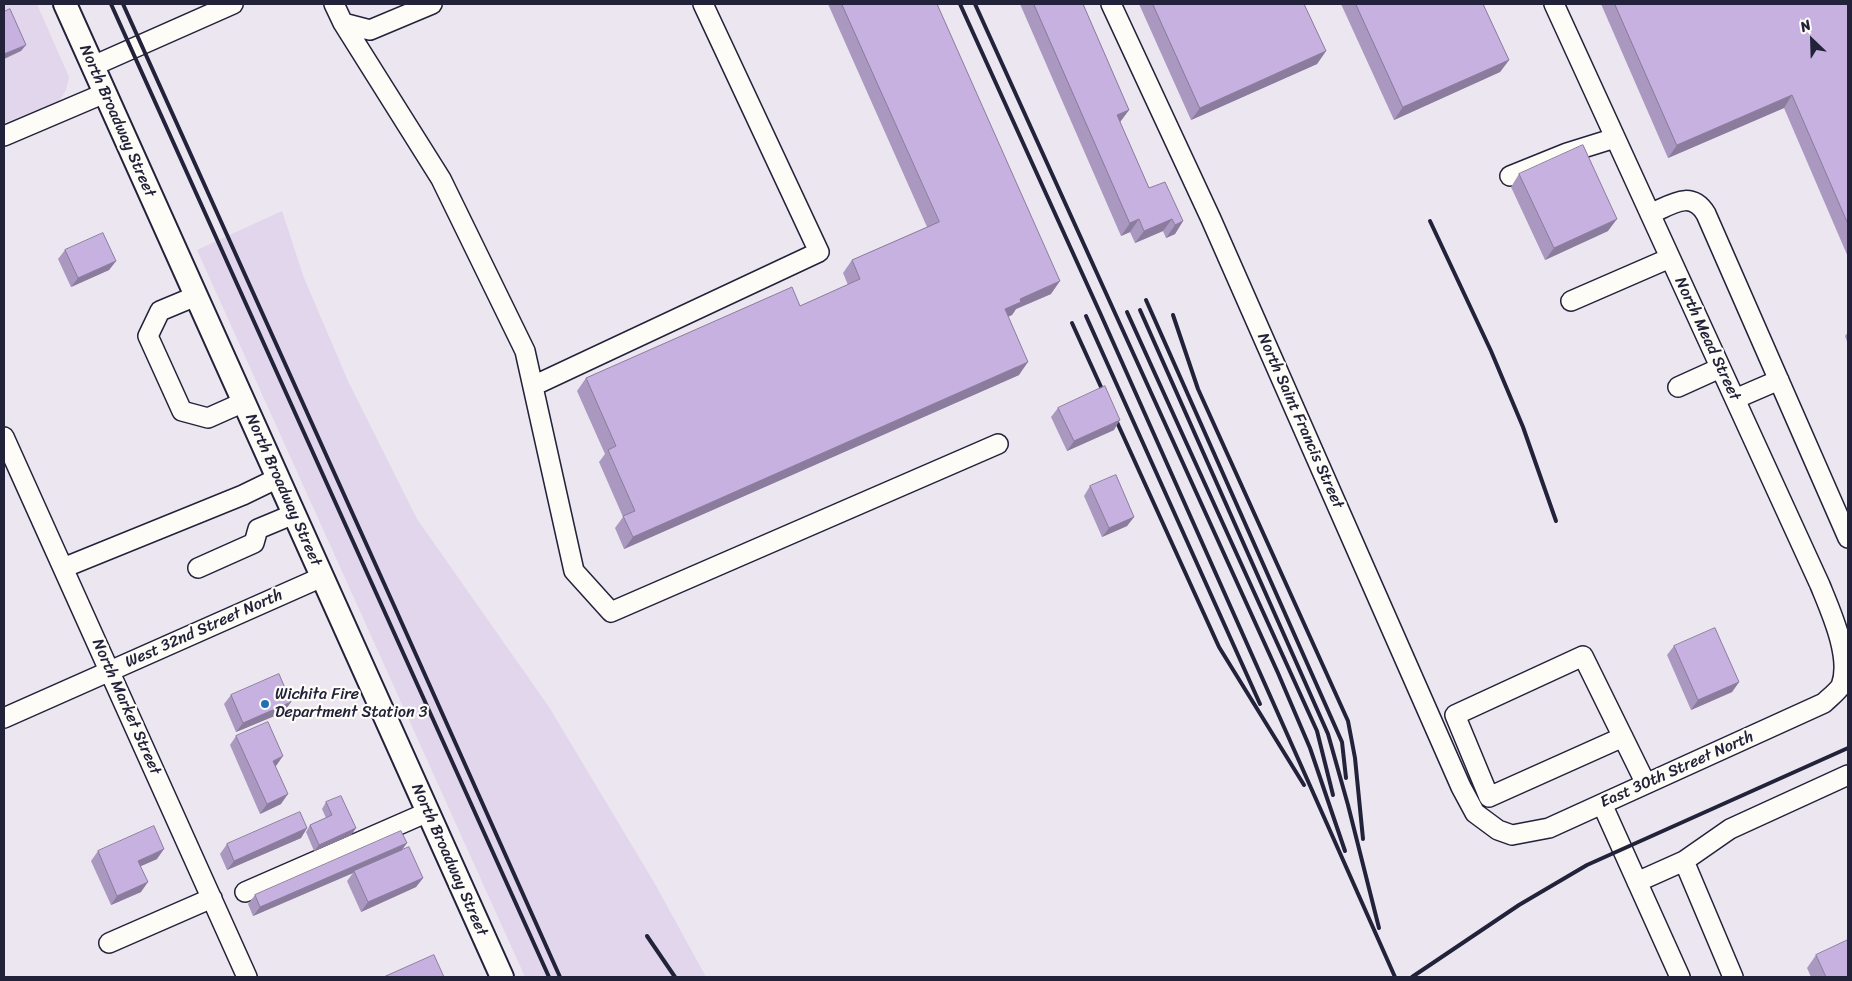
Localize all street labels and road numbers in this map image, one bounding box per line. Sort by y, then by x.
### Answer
street label: North Broadway Street [75,42,159,200]
street label: North Mead Street [1670,274,1744,404]
street label: North Saint Francis Street [1253,330,1347,512]
street label: North Broadway Street [241,411,325,569]
street label: West 32nd Street North [122,586,286,672]
street label: North Market Street [87,636,165,778]
street label: East 30th Street North [1597,728,1757,812]
street label: North Broadway Street [407,781,491,939]

